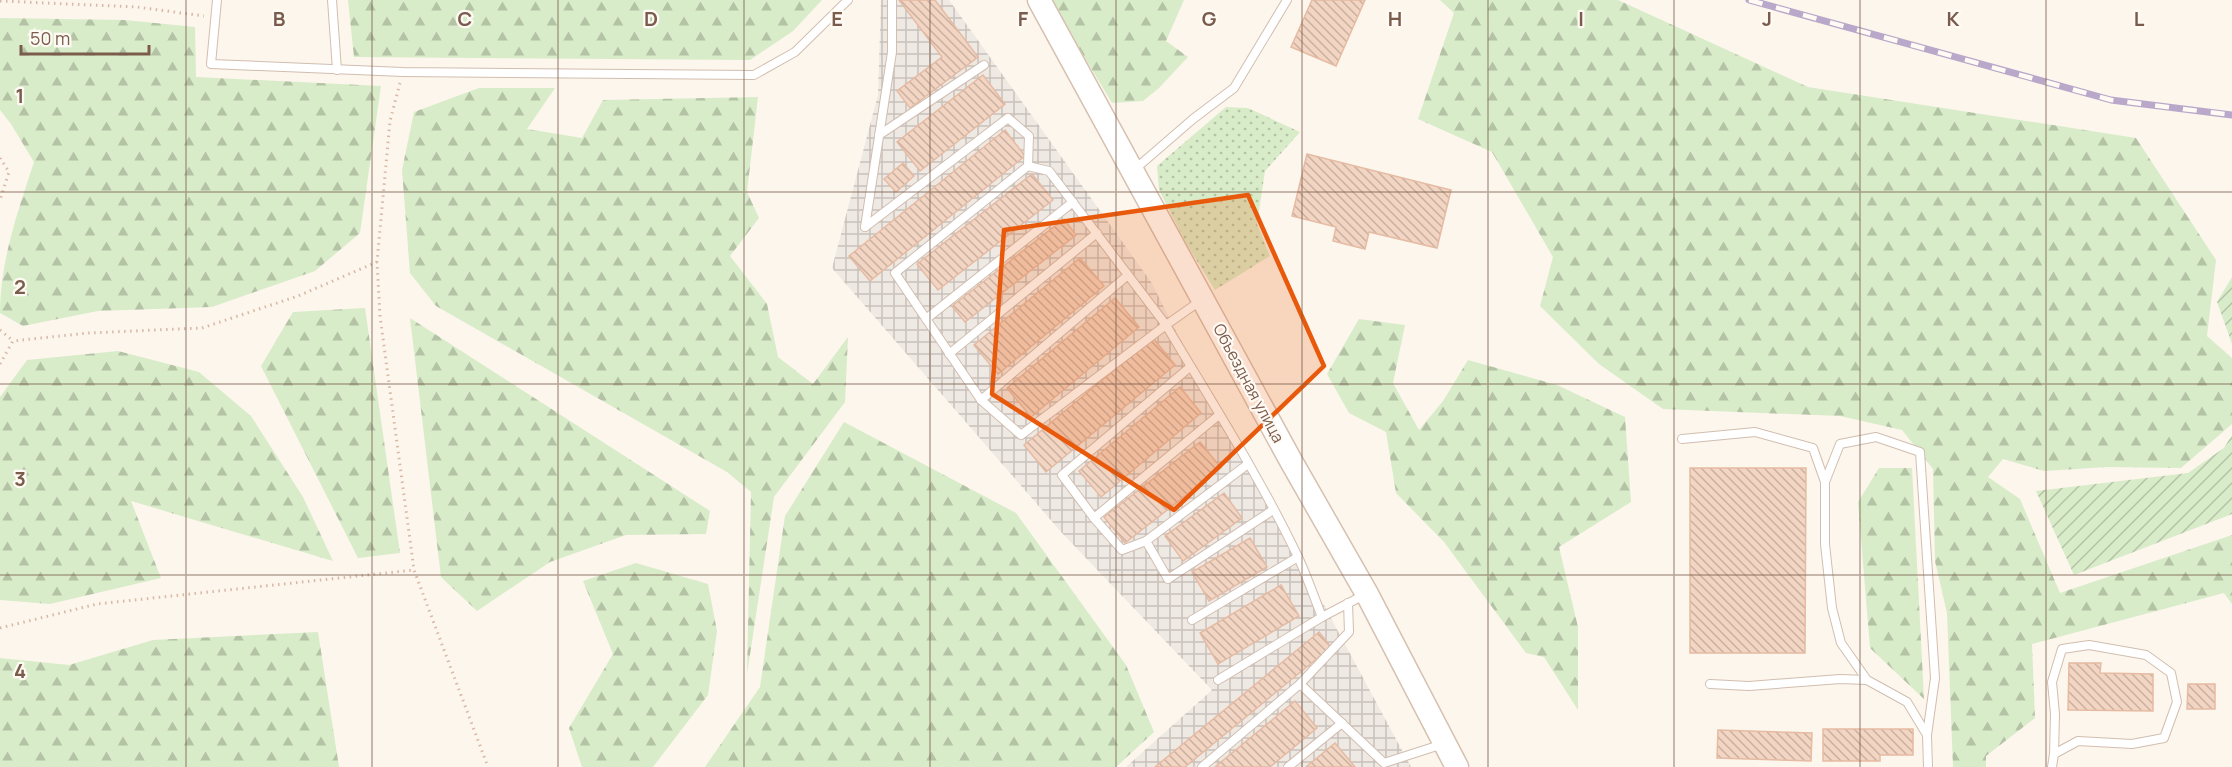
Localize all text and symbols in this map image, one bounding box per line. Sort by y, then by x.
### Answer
text: B [273,5,286,32]
text: C [458,5,472,32]
text: D [644,5,658,32]
text: E [831,5,843,32]
text: F [1018,5,1029,32]
text: G [1202,5,1217,32]
text: H [1388,5,1402,32]
text: I [1578,5,1584,32]
text: J [1762,5,1772,32]
text: K [1947,5,1960,32]
text: L [2134,5,2145,32]
scale bar [21,18,148,56]
text: 50 m [30,26,70,50]
text: 1 [16,82,24,109]
text: 2 [14,273,26,300]
street label: Объездная улица [1208,319,1290,447]
text: 3 [14,465,26,492]
text: 4 [14,657,26,684]

